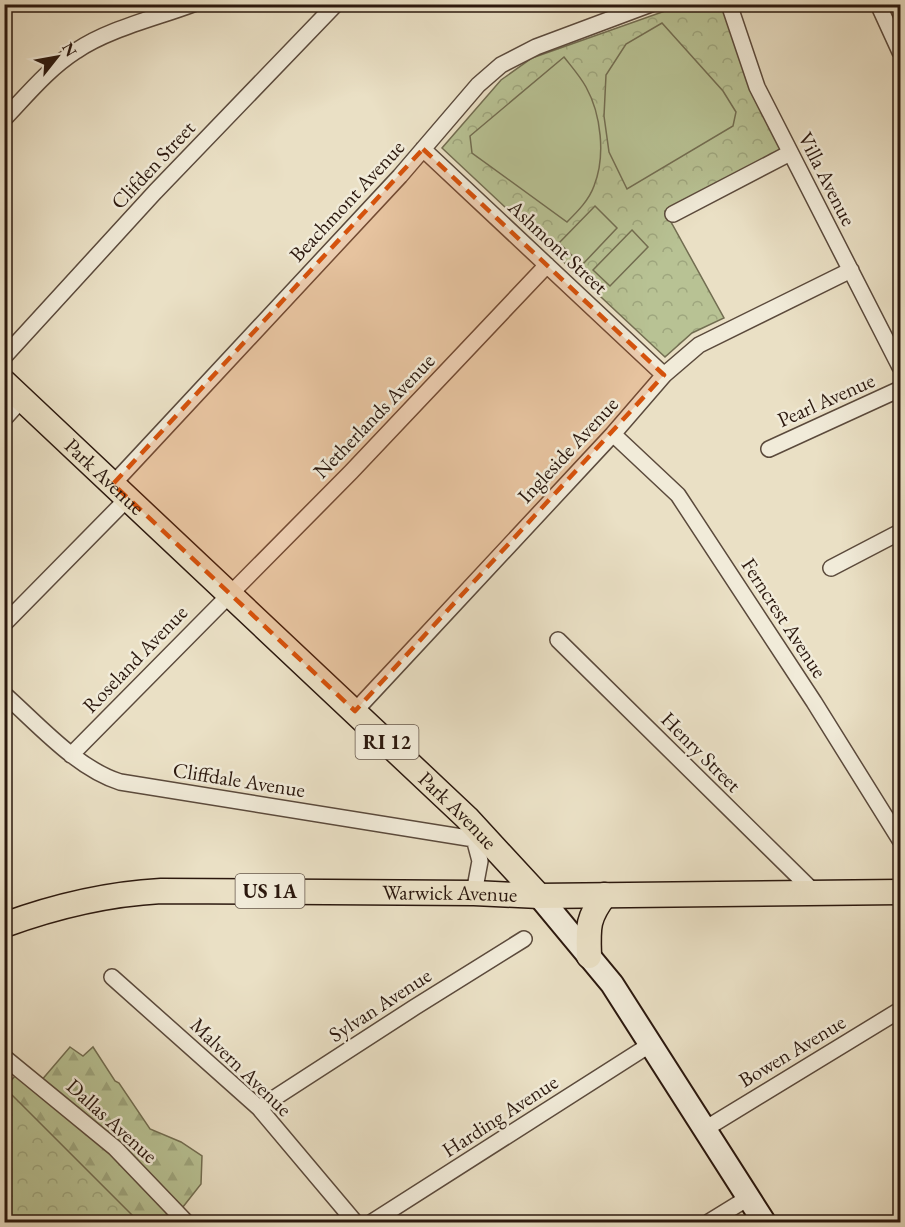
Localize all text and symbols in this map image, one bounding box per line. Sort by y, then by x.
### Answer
north arrow [27,27,87,87]
text: N [57,39,82,61]
street label: Clifden Street [105,114,201,215]
street label: Villa Avenue [792,127,863,230]
street label: Beachmont Avenue [283,134,410,267]
street label: Ashmont Street [502,193,614,300]
street label: Netherlands Avenue [307,347,440,484]
street label: Pearl Avenue [773,366,879,433]
street label: Ingleside Avenue [511,391,624,509]
street label: Park Avenue [59,432,151,520]
street label: Ferncrest Avenue [736,553,833,683]
street label: Roseland Avenue [76,599,193,718]
street label: Henry Street [655,706,748,798]
road number: RI 12 [356,725,418,759]
street label: Cliffdale Avenue [171,756,307,803]
street label: Park Avenue [413,765,503,855]
road number: US 1A [236,874,304,908]
street label: Warwick Avenue [382,878,518,908]
street label: Sylvan Avenue [323,961,436,1048]
street label: Bowen Avenue [733,1008,850,1093]
street label: Malvern Avenue [185,1011,298,1122]
street label: Harding Avenue [437,1068,563,1163]
street label: Dallas Avenue [61,1072,164,1169]

